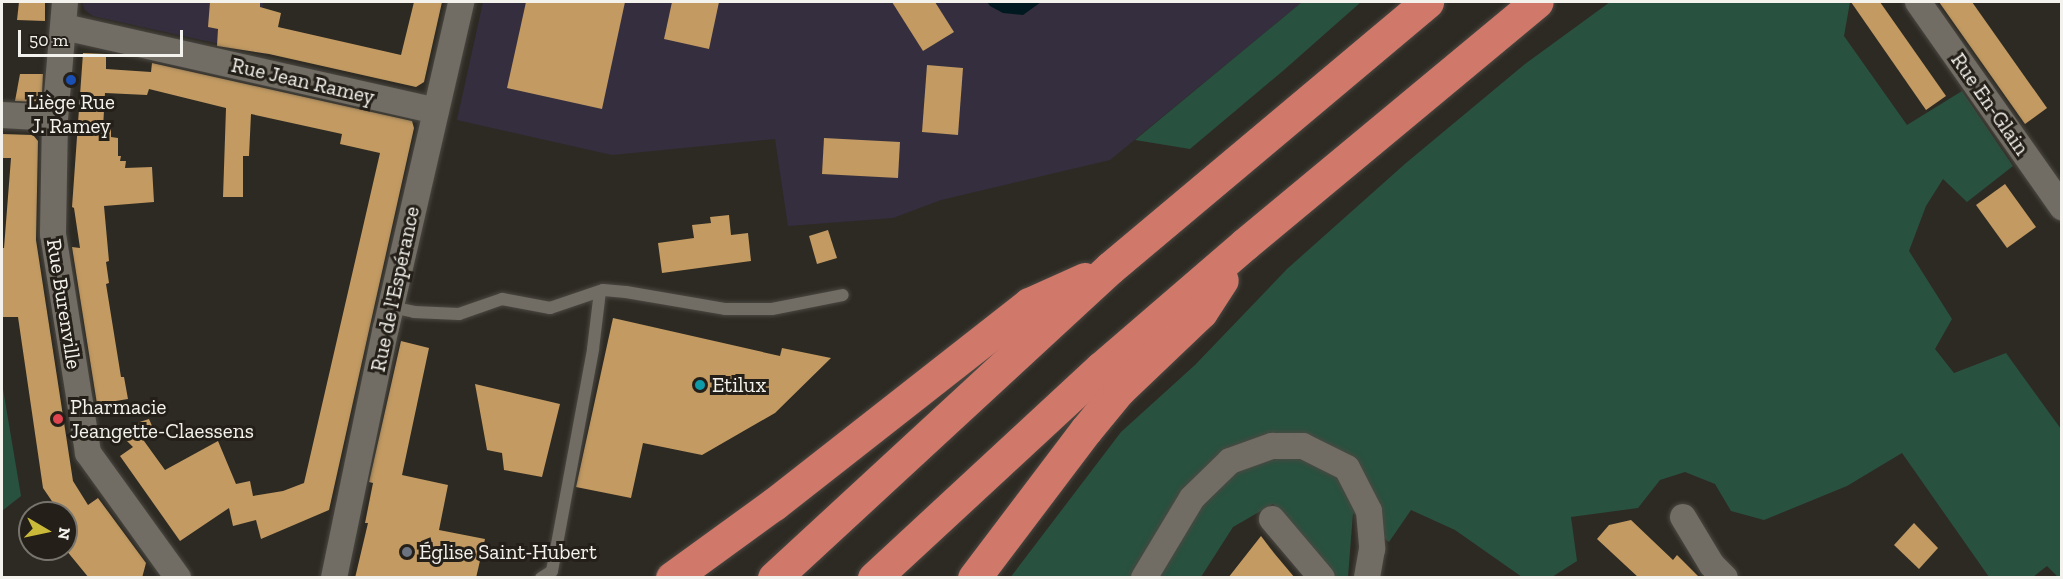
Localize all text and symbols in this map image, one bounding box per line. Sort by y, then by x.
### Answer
scale bar [21,18,186,56]
text: 50 m [29,29,68,51]
street label: Rue En-Glain [1946,48,2034,160]
street label: Rue Jean Ramey [229,52,377,110]
marker: Liège Rue J. Ramey [64,73,78,87]
place label: Liège Rue J. Ramey [27,89,115,139]
street label: Rue de l'Espérance [365,204,425,374]
street label: Rue Burenville [41,237,87,371]
place label: Etilux [712,372,766,398]
marker: Etilux [693,378,707,392]
place label: Pharmacie Jeangette-Claessens [70,394,254,444]
marker: Pharmacie Jeangette-Claessens [51,412,65,426]
north arrow [18,501,78,561]
text: N [54,526,75,541]
place label: Église Saint-Hubert [419,539,597,565]
marker: Église Saint-Hubert [400,545,414,559]

